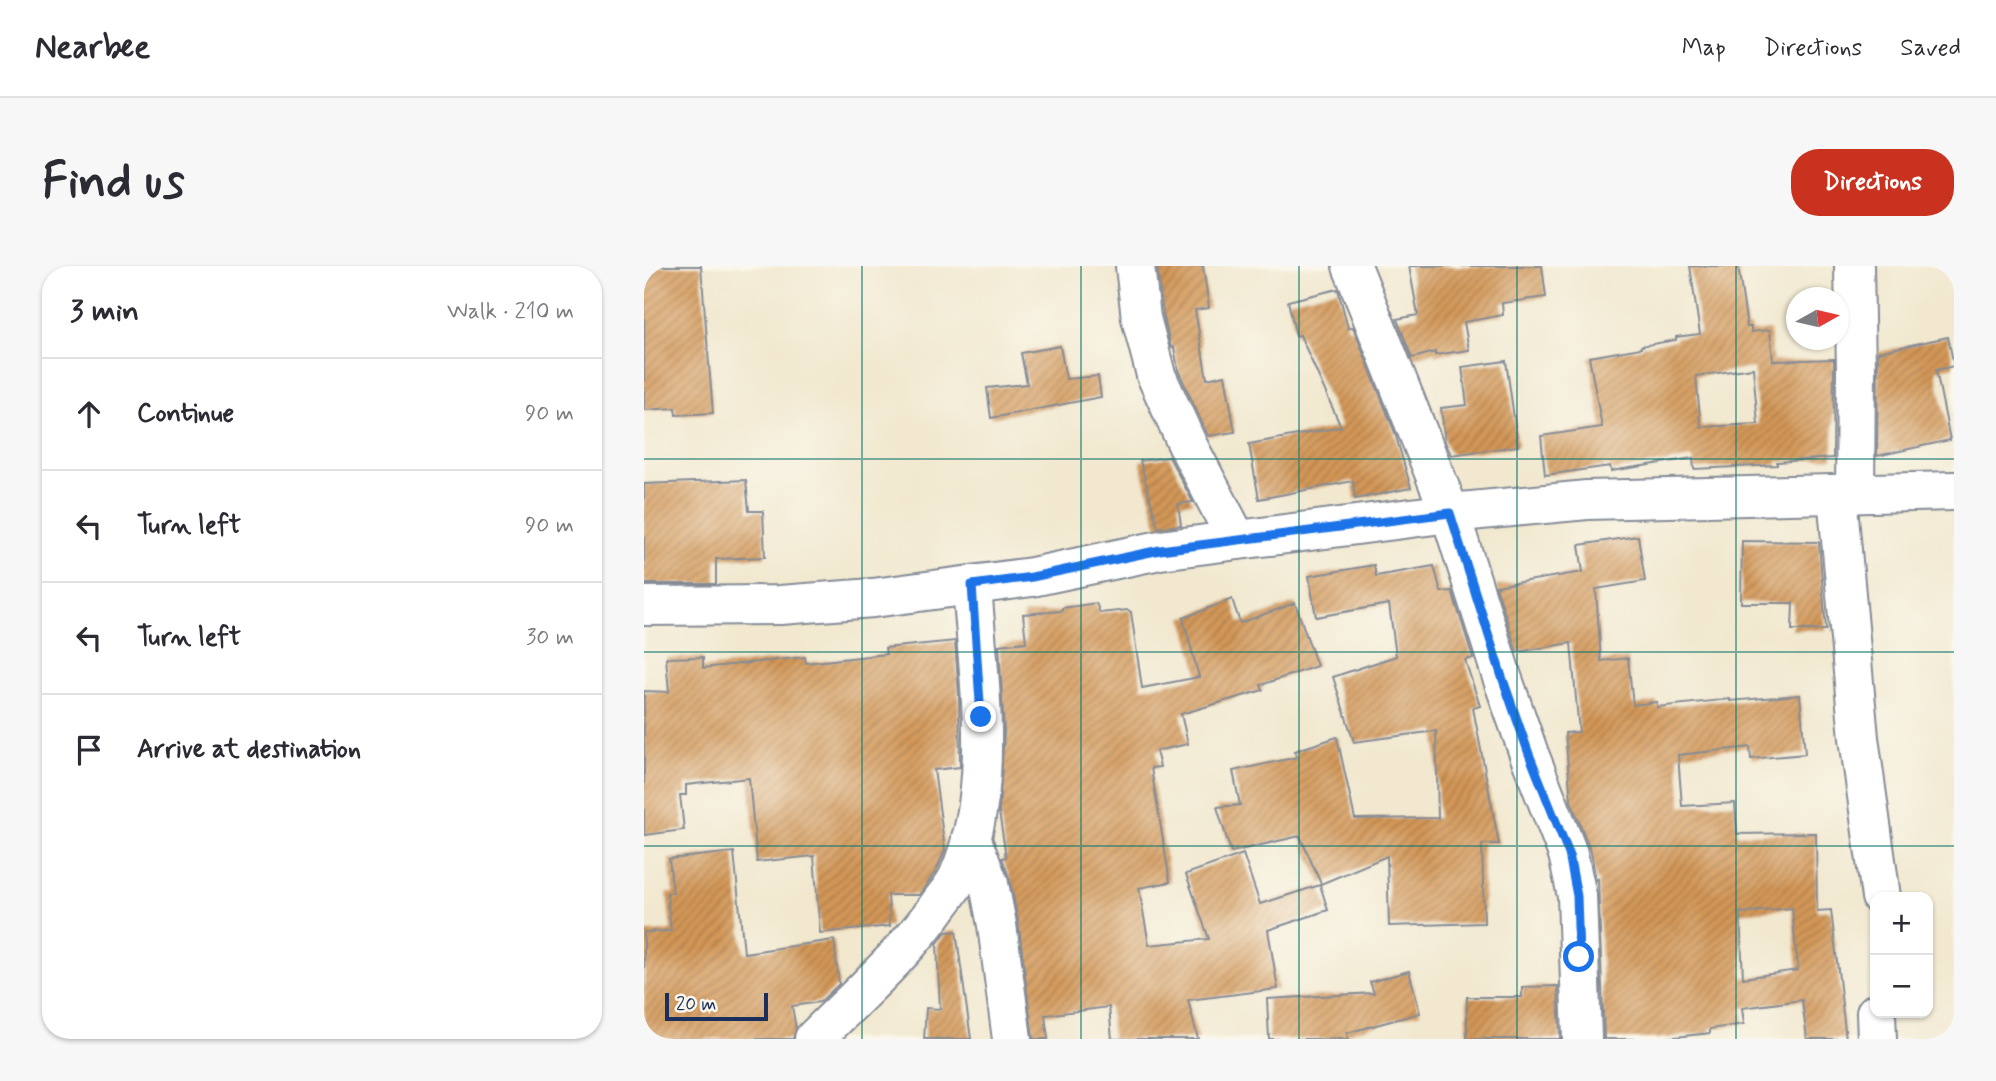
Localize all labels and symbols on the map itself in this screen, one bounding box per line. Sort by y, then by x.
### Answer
north arrow [1786,287,1849,350]
route end [965,701,996,732]
route start [1563,941,1594,972]
scale bar [665,990,768,1022]

